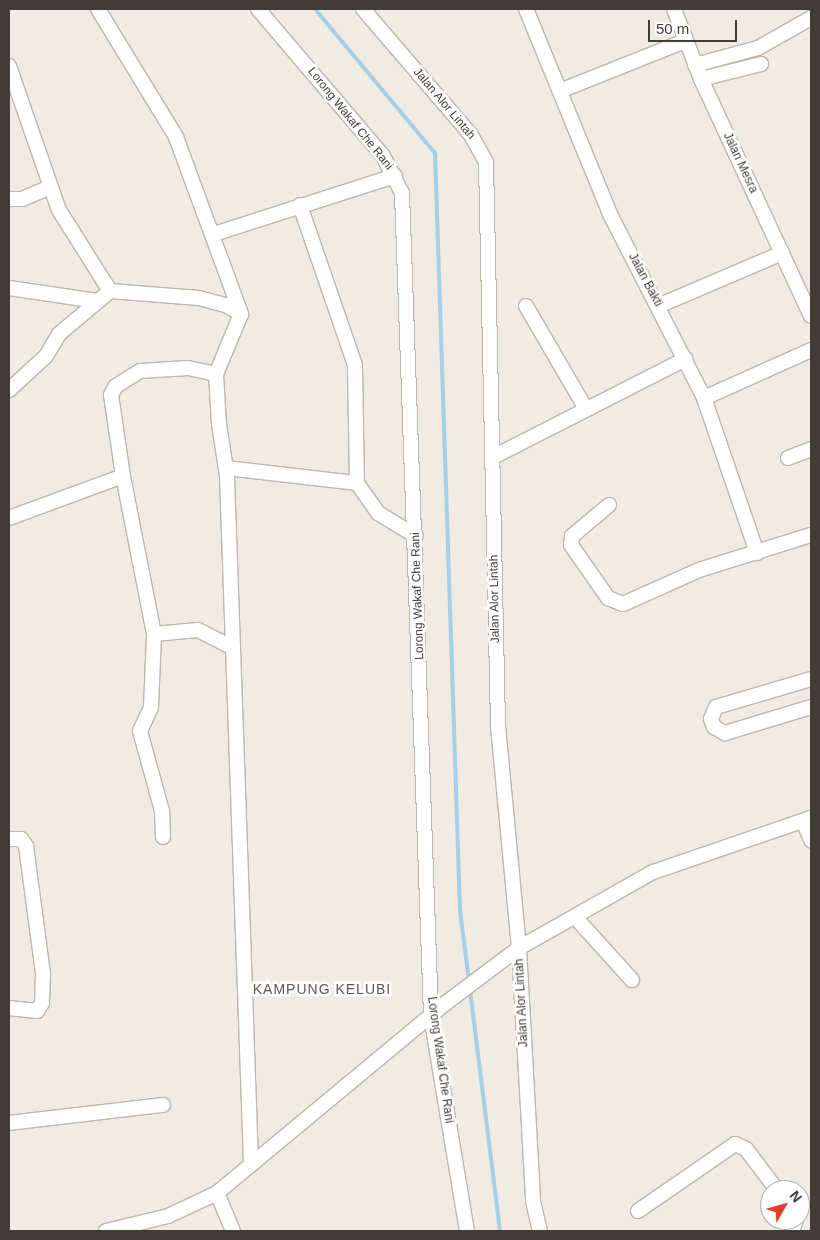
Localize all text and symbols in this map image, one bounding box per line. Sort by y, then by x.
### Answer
scale bar [650,10,739,42]
text: 50 m [656,20,689,37]
street label: Lorong Wakaf Che Rani [304,65,396,173]
street label: Jalan Alor Lintah [410,65,478,143]
street label: Jalan Mesra [720,130,760,196]
street label: Jalan Bakti [625,251,665,309]
street label: Lorong Wakaf Che Rani [409,532,427,660]
street label: Jalan Alor Lintah [487,554,503,644]
street label: Jalan Alor Lintah [512,958,532,1048]
district label: KAMPUNG KELUBI [251,981,393,997]
street label: Lorong Wakaf Che Rani [424,996,456,1124]
north arrow [760,1180,810,1230]
text: N [787,1187,805,1205]

